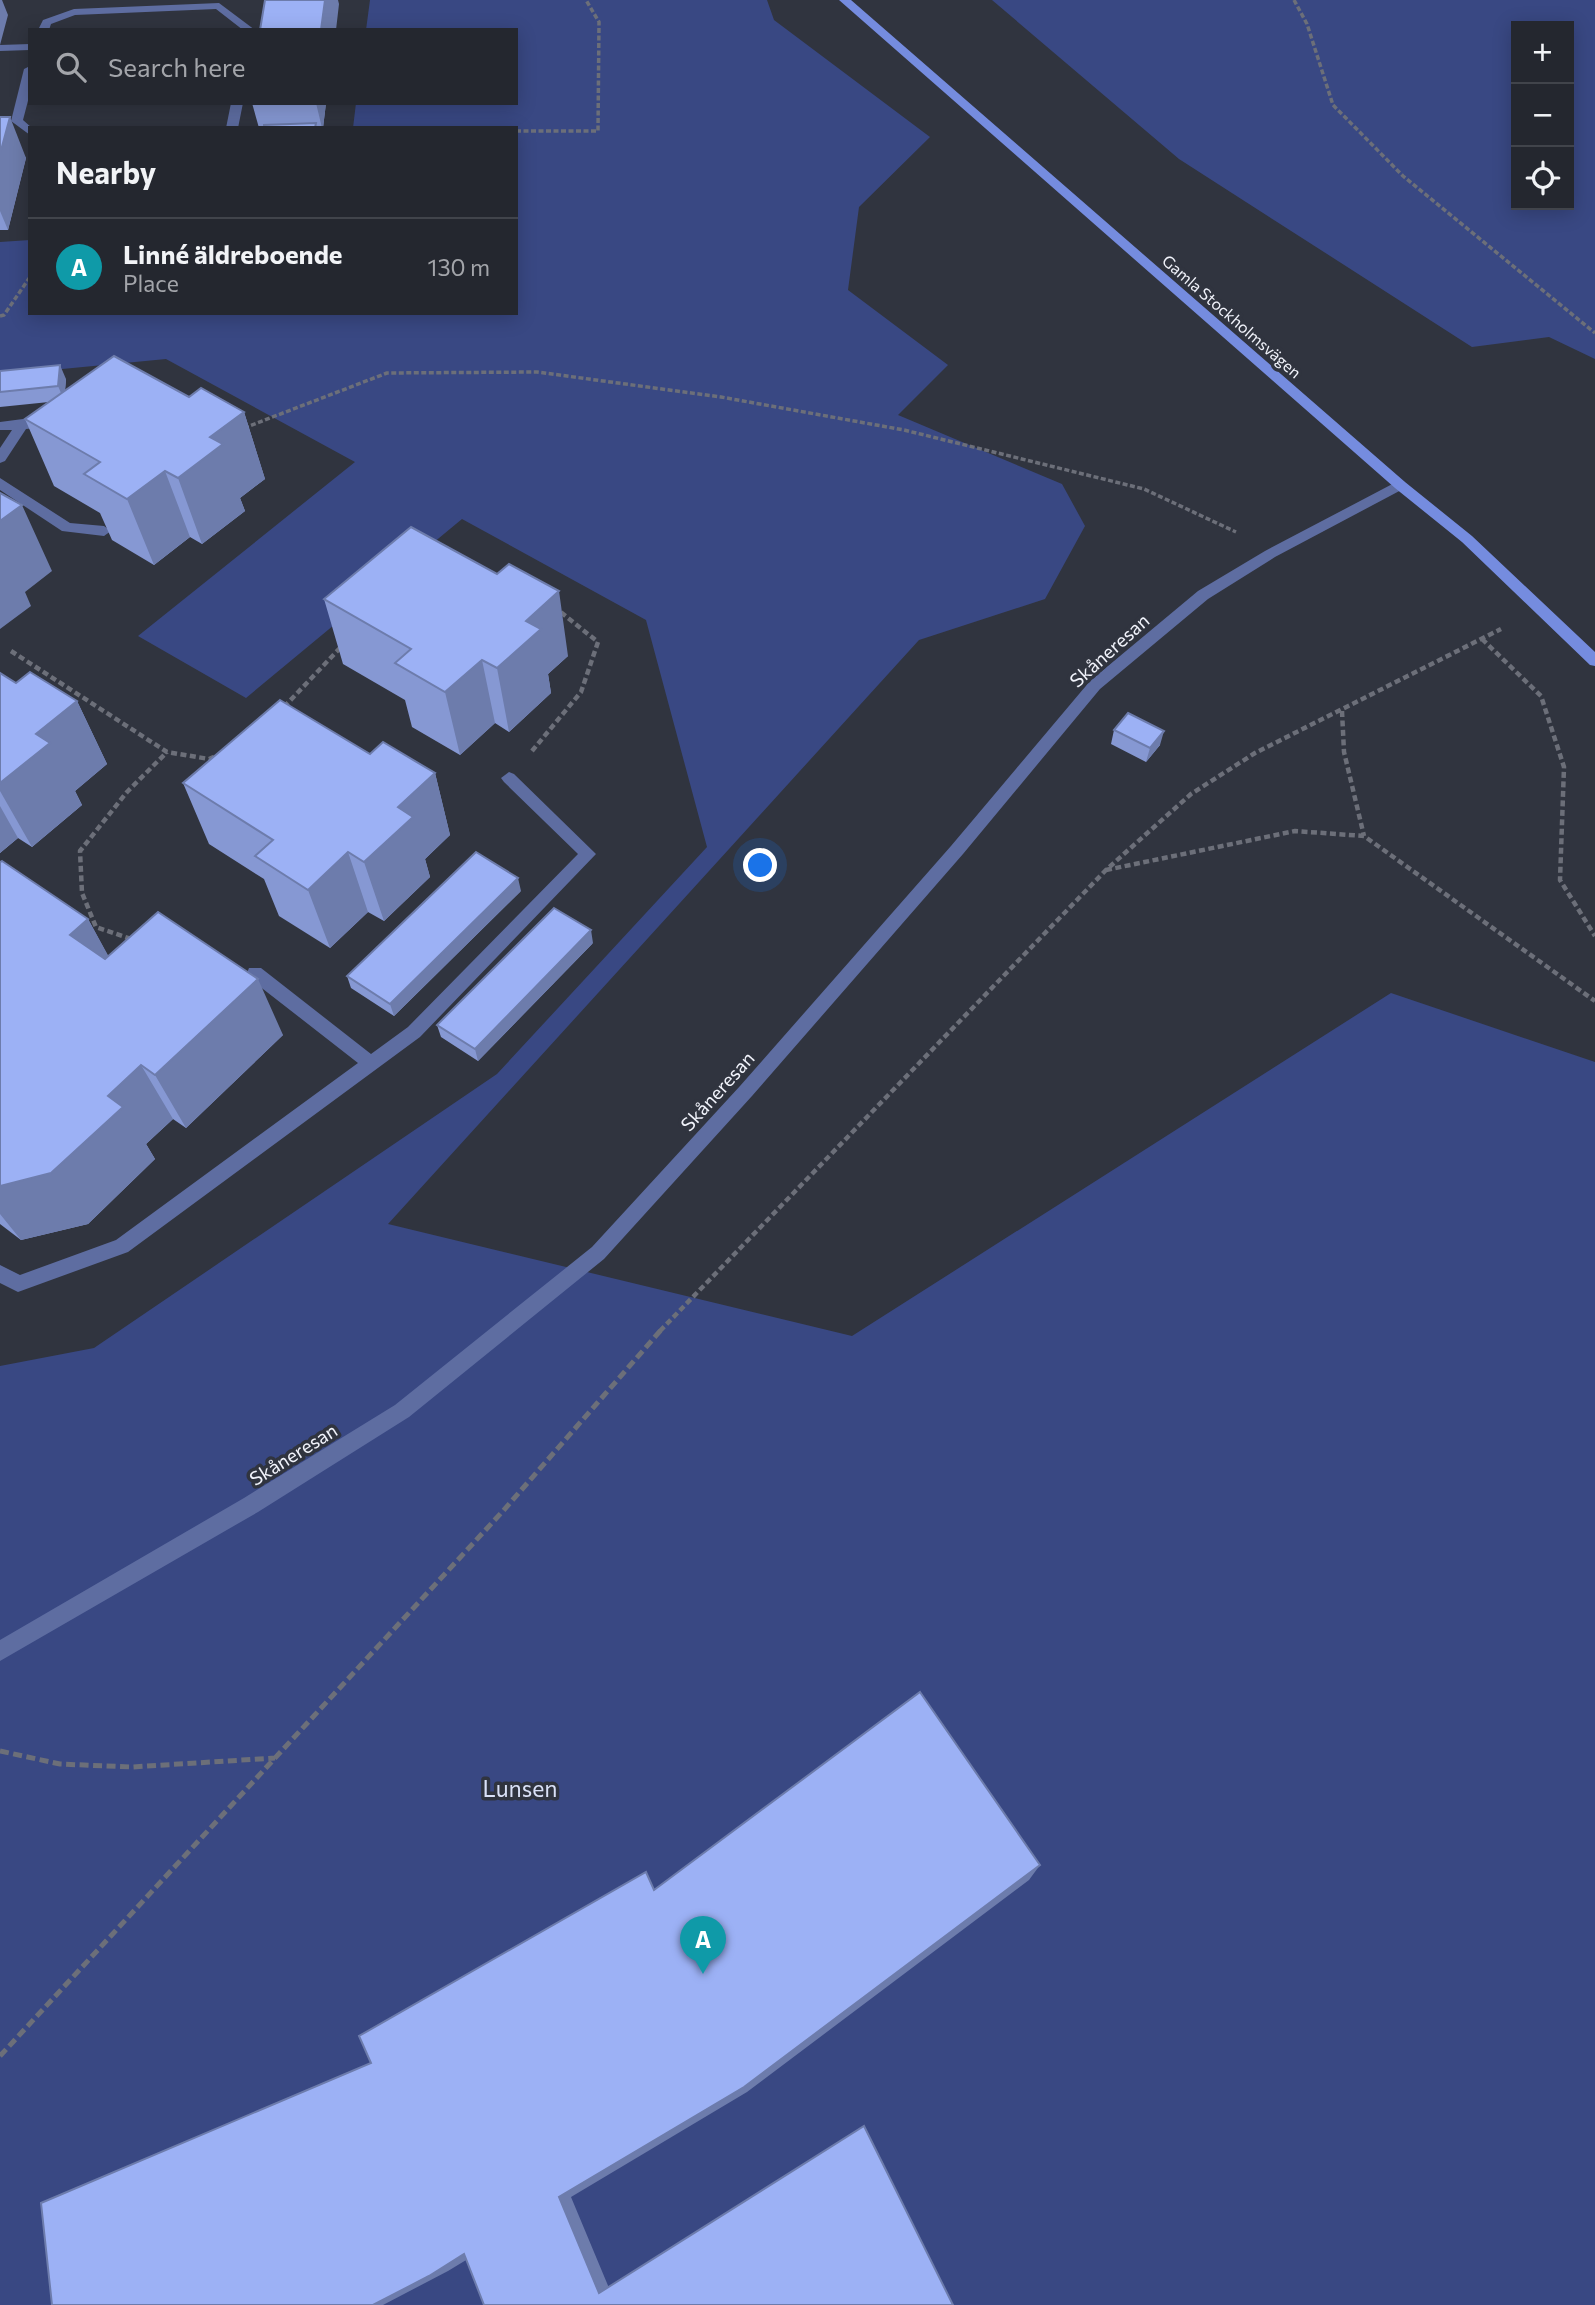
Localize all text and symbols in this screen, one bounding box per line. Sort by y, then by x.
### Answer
map controls [1511,21,1574,210]
button: + [1511,21,1574,84]
search box [28,28,518,105]
icon: search [52,48,90,86]
text: Search here [108,51,246,82]
button: − [1511,84,1574,147]
button: locate [1511,147,1574,210]
text: Nearby [56,153,156,190]
text: Linné äldreboende [123,238,343,269]
street label: Gamla Stockholmsvägen [1159,251,1305,381]
text: A [71,253,87,281]
text: 130 m [428,253,490,281]
text: Place [123,269,179,297]
street label: Skåneresan [1065,608,1153,692]
your location [743,848,777,882]
street label: Skåneresan [675,1047,759,1135]
street label: Skåneresan [245,1418,341,1490]
park label: Lunsen [483,1774,557,1802]
pin: A [680,1916,726,1974]

